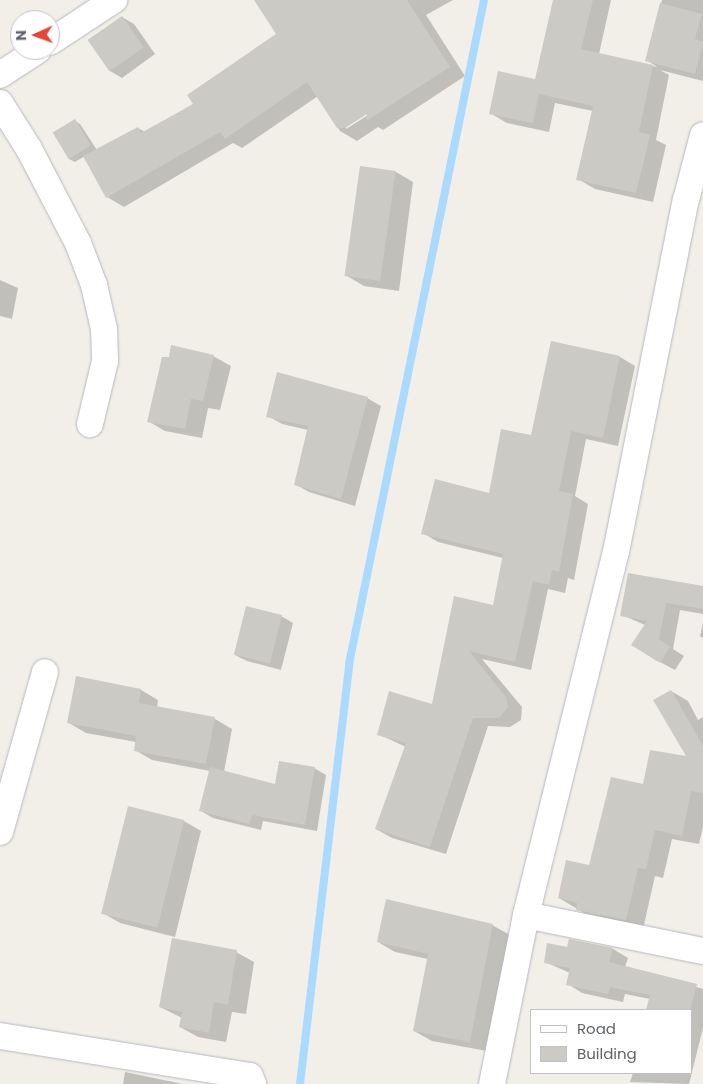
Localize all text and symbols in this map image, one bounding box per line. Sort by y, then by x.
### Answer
north arrow [10,10,60,60]
text: N [11,30,31,41]
legend [530,1009,693,1074]
text: Road [577,1018,616,1039]
text: Building [577,1043,637,1064]

